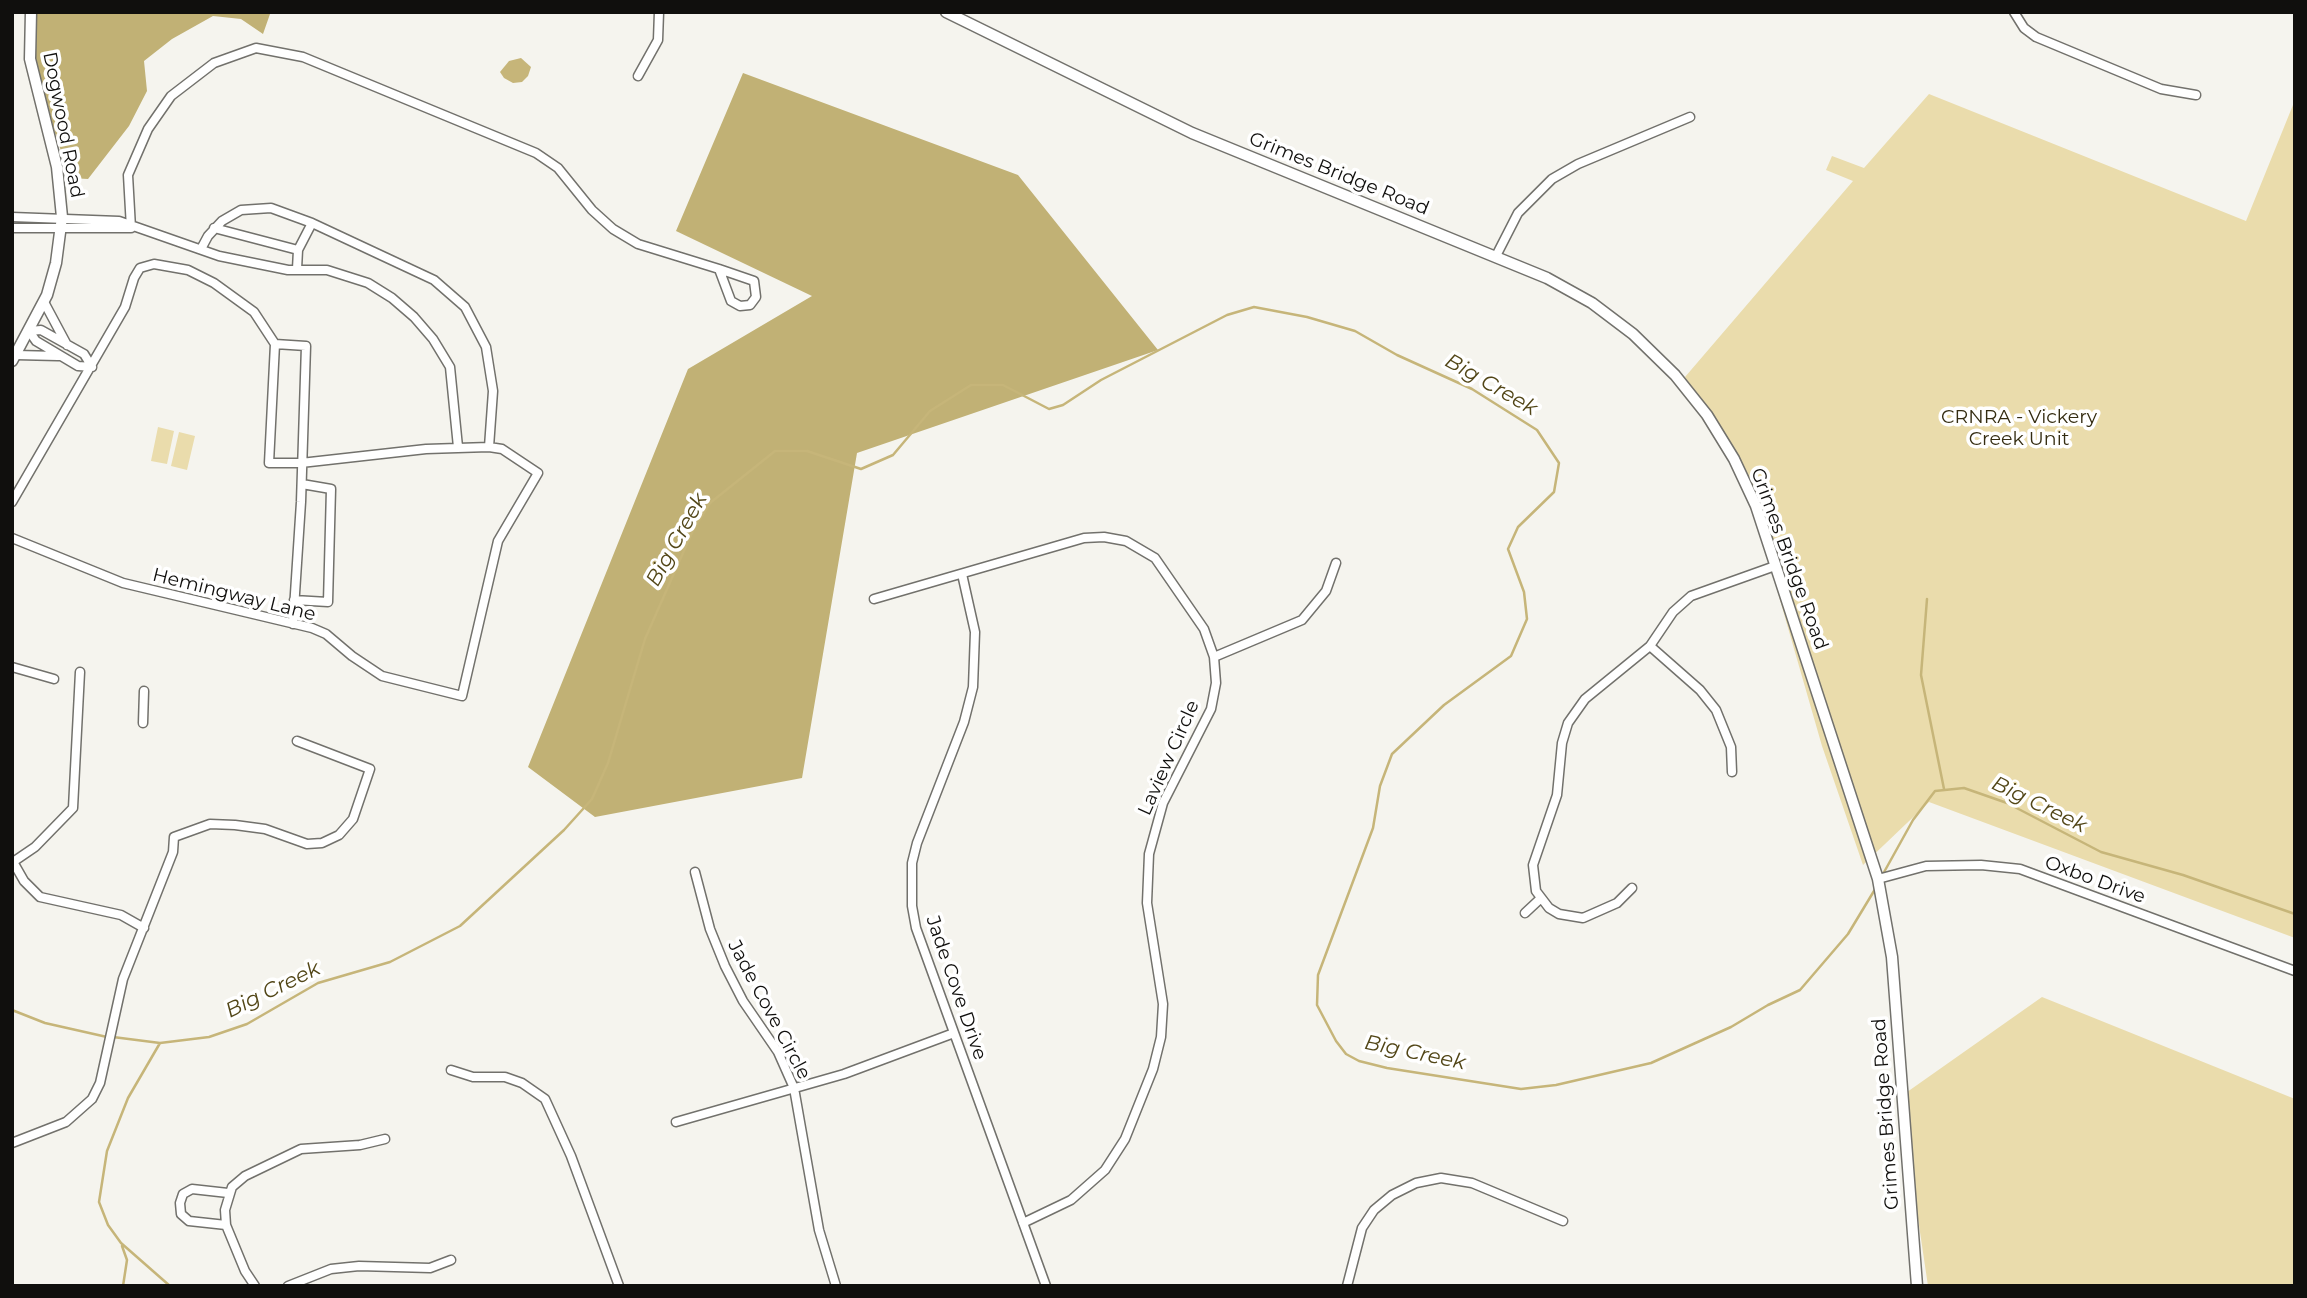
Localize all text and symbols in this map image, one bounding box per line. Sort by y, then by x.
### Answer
street label: Dogwood Road [38,50,88,200]
street label: Grimes Bridge Road [1246,127,1432,221]
water label: Big Creek [1440,348,1542,422]
park label: CRNRA - Vickery Creek Unit [1941,406,2097,450]
street label: Grimes Bridge Road [1745,465,1833,653]
water label: Big Creek [641,489,713,591]
street label: Hemingway Lane [150,564,318,626]
street label: Laview Circle [1133,697,1205,819]
water label: Big Creek [1987,771,2091,839]
street label: Oxbo Drive [2042,851,2148,909]
street label: Jade Cove Drive [921,913,991,1063]
street label: Jade Cove Circle [723,937,815,1083]
water label: Big Creek [221,956,325,1024]
street label: Grimes Bridge Road [1868,1017,1904,1211]
water label: Big Creek [1362,1030,1468,1076]

